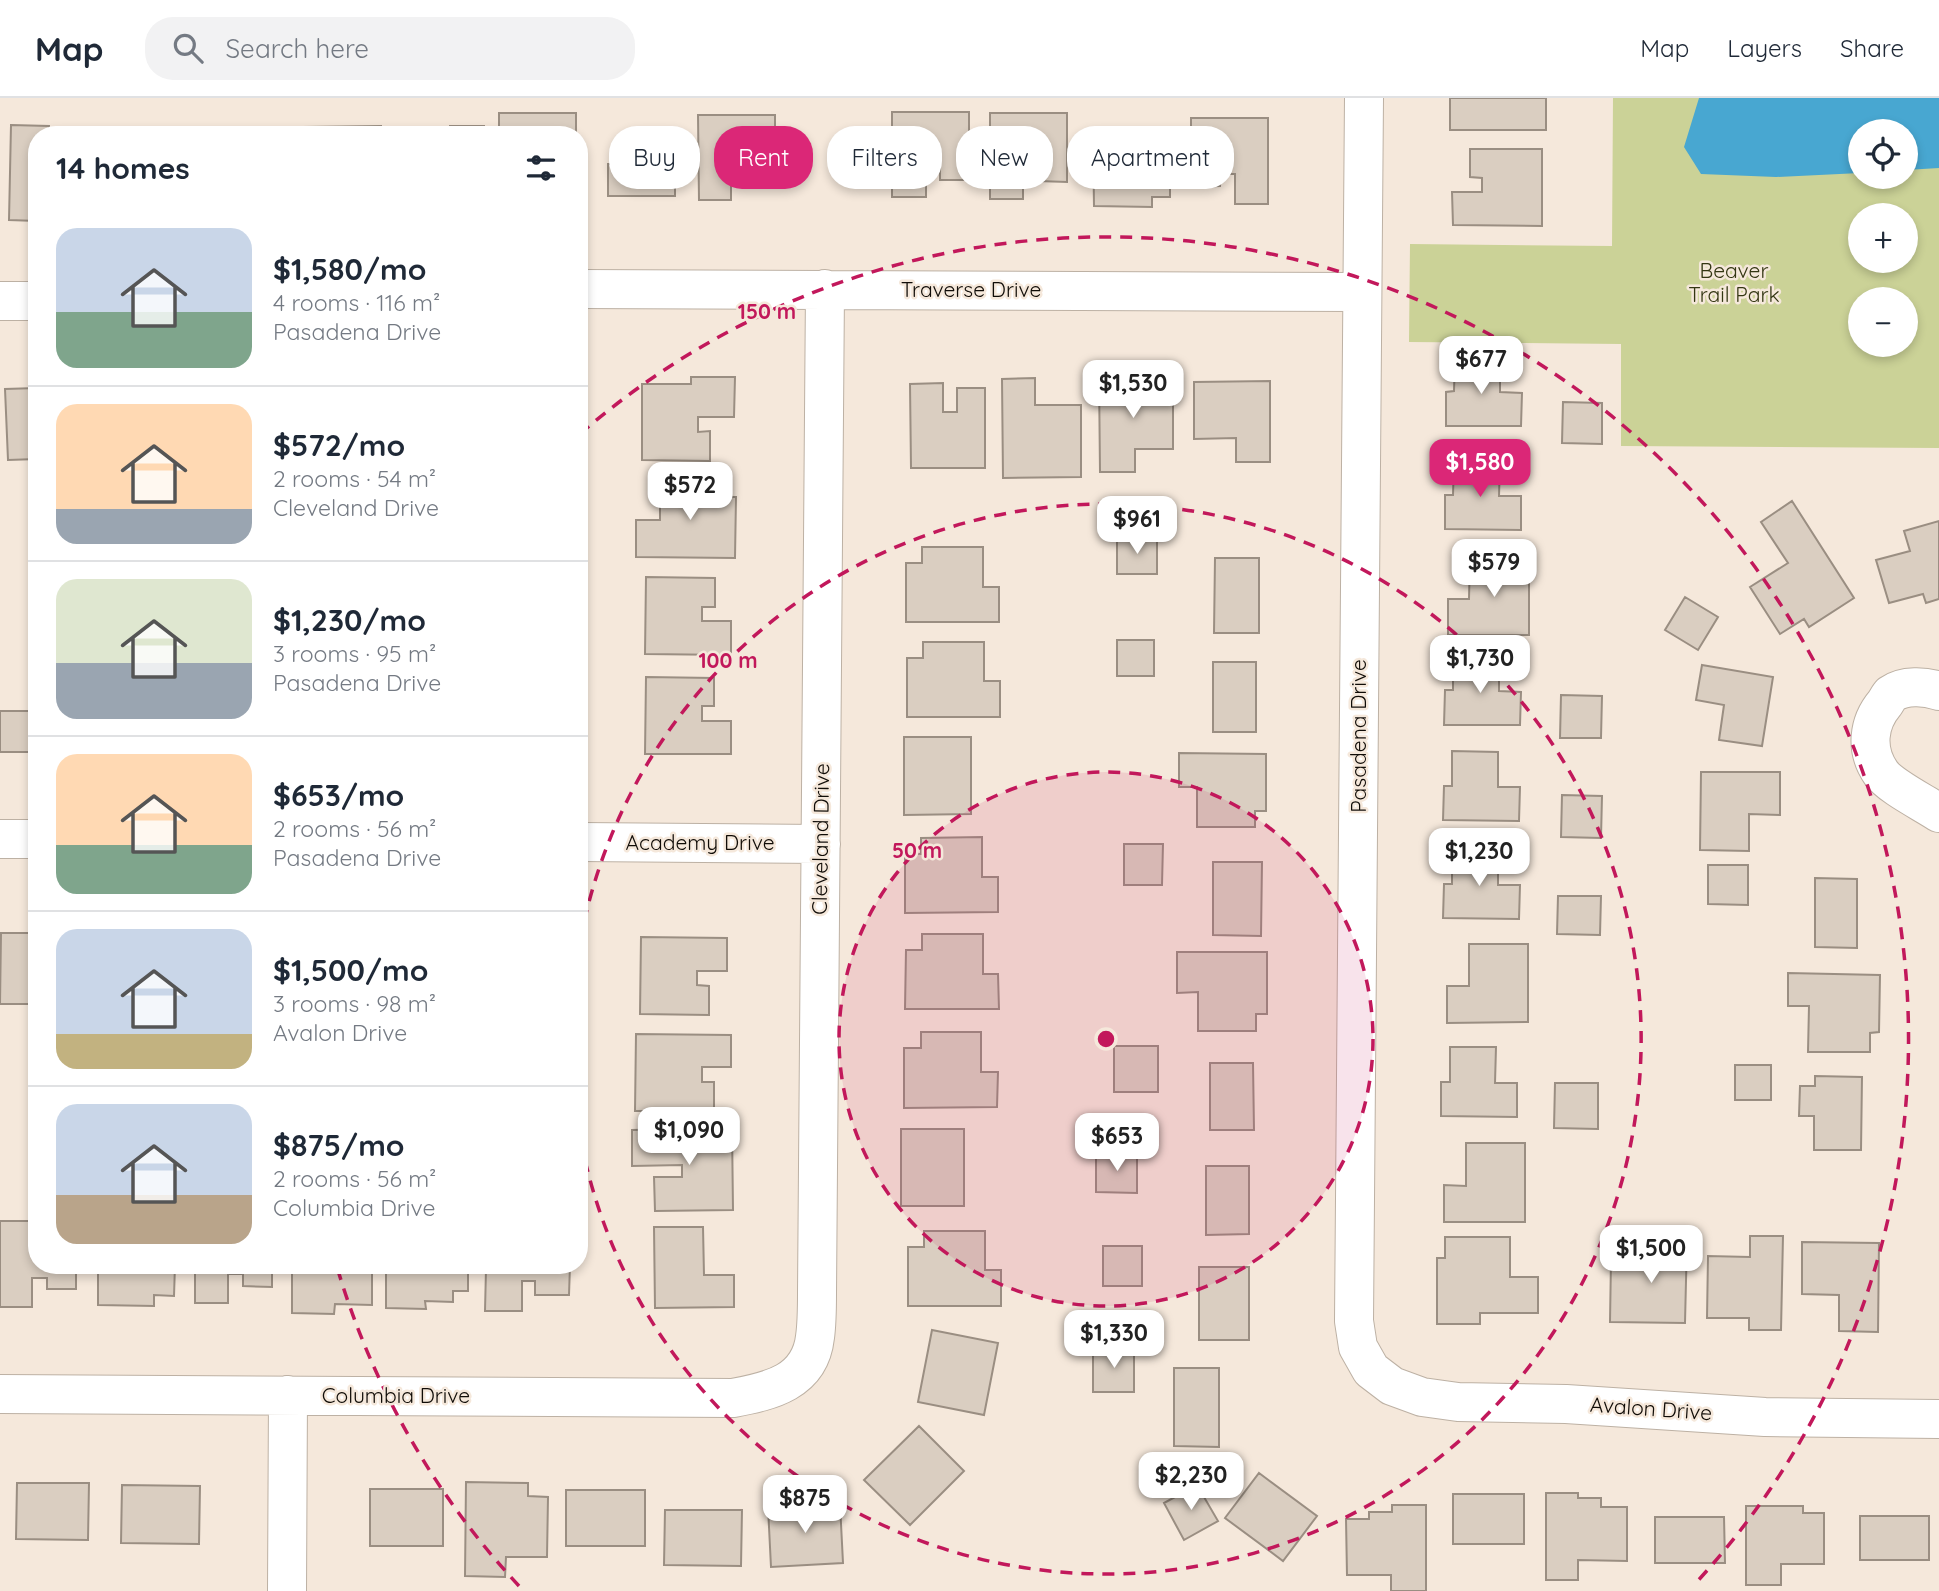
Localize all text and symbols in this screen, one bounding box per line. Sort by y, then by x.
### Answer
search box [145,17,635,80]
text: Map [35,28,103,69]
icon: search [169,29,207,67]
text: Search here [225,32,369,65]
text: Map [1640,33,1689,63]
text: Layers [1727,33,1802,63]
text: Share [1840,33,1904,63]
map controls [1848,119,1918,357]
button: locate [1848,119,1918,189]
chip: Buy [609,126,700,189]
chip: Rent [714,126,813,189]
chip: Filters [827,126,942,189]
chip: New [956,126,1053,189]
chip: Apartment [1067,126,1234,189]
text: 14 homes [56,149,190,187]
icon: filters [522,149,560,187]
button: + [1848,203,1918,273]
text: $1,580/mo [273,250,426,288]
icon: home [112,256,196,340]
park label: Beaver Trail Park [1688,257,1780,307]
street label: Traverse Drive [901,276,1041,302]
button: − [1848,287,1918,357]
text: 4 rooms · 116 m² [273,288,440,317]
text: 150 m [738,298,796,324]
text: Pasadena Drive [273,317,441,346]
pin: $677 [1440,336,1522,396]
text: $677 [1455,344,1507,373]
pin: $1,530 [1076,360,1190,420]
text: $1,530 [1099,368,1167,397]
text: $572/mo [273,426,405,464]
icon: home [112,432,196,516]
pin: $1,580 [1423,440,1537,499]
text: $1,580 [1446,447,1514,476]
pin: $572 [649,462,731,522]
text: 2 rooms · 54 m² [273,464,436,493]
text: $572 [664,470,716,499]
text: Cleveland Drive [273,493,439,522]
pin: $961 [1096,496,1178,556]
text: $961 [1113,504,1161,533]
pin: $579 [1453,540,1535,599]
text: $579 [1468,547,1520,576]
text: $1,230/mo [273,601,426,639]
icon: home [112,607,196,691]
pin: $1,730 [1423,636,1537,695]
text: 3 rooms · 95 m² [273,639,436,668]
text: $1,730 [1446,643,1514,672]
text: 100 m [698,647,758,673]
street label: Pasadena Drive [1345,659,1371,813]
text: Pasadena Drive [273,668,441,697]
street label: Cleveland Drive [806,763,834,915]
text: $653/mo [273,776,404,814]
icon: home [112,782,196,866]
text: 2 rooms · 56 m² [273,814,436,843]
pin: $1,230 [1422,828,1536,888]
street label: Academy Drive [625,829,775,855]
text: $1,230 [1445,836,1513,865]
text: 50 m [892,837,942,863]
text: Pasadena Drive [273,843,441,872]
text: $1,500/mo [273,951,428,989]
icon: home [112,957,196,1041]
text: 3 rooms · 98 m² [273,989,436,1018]
text: Avalon Drive [273,1018,407,1047]
centre of rings [1094,1027,1118,1051]
pin: $1,090 [632,1108,746,1167]
pin: $653 [1076,1114,1158,1173]
text: $1,090 [654,1115,724,1144]
text: $653 [1091,1121,1143,1150]
text: $875/mo [273,1126,405,1164]
icon: home [112,1132,196,1216]
text: 2 rooms · 56 m² [273,1164,436,1193]
text: Columbia Drive [273,1193,436,1222]
pin: $1,500 [1594,1226,1708,1285]
text: $1,500 [1616,1233,1686,1262]
pin: $1,330 [1057,1310,1171,1370]
text: $1,330 [1080,1318,1148,1347]
street label: Columbia Drive [322,1382,470,1408]
street label: Avalon Drive [1589,1391,1713,1425]
pin: $2,230 [1134,1452,1248,1512]
text: $2,230 [1155,1460,1227,1489]
pin: $875 [764,1476,846,1535]
text: $875 [779,1483,831,1512]

